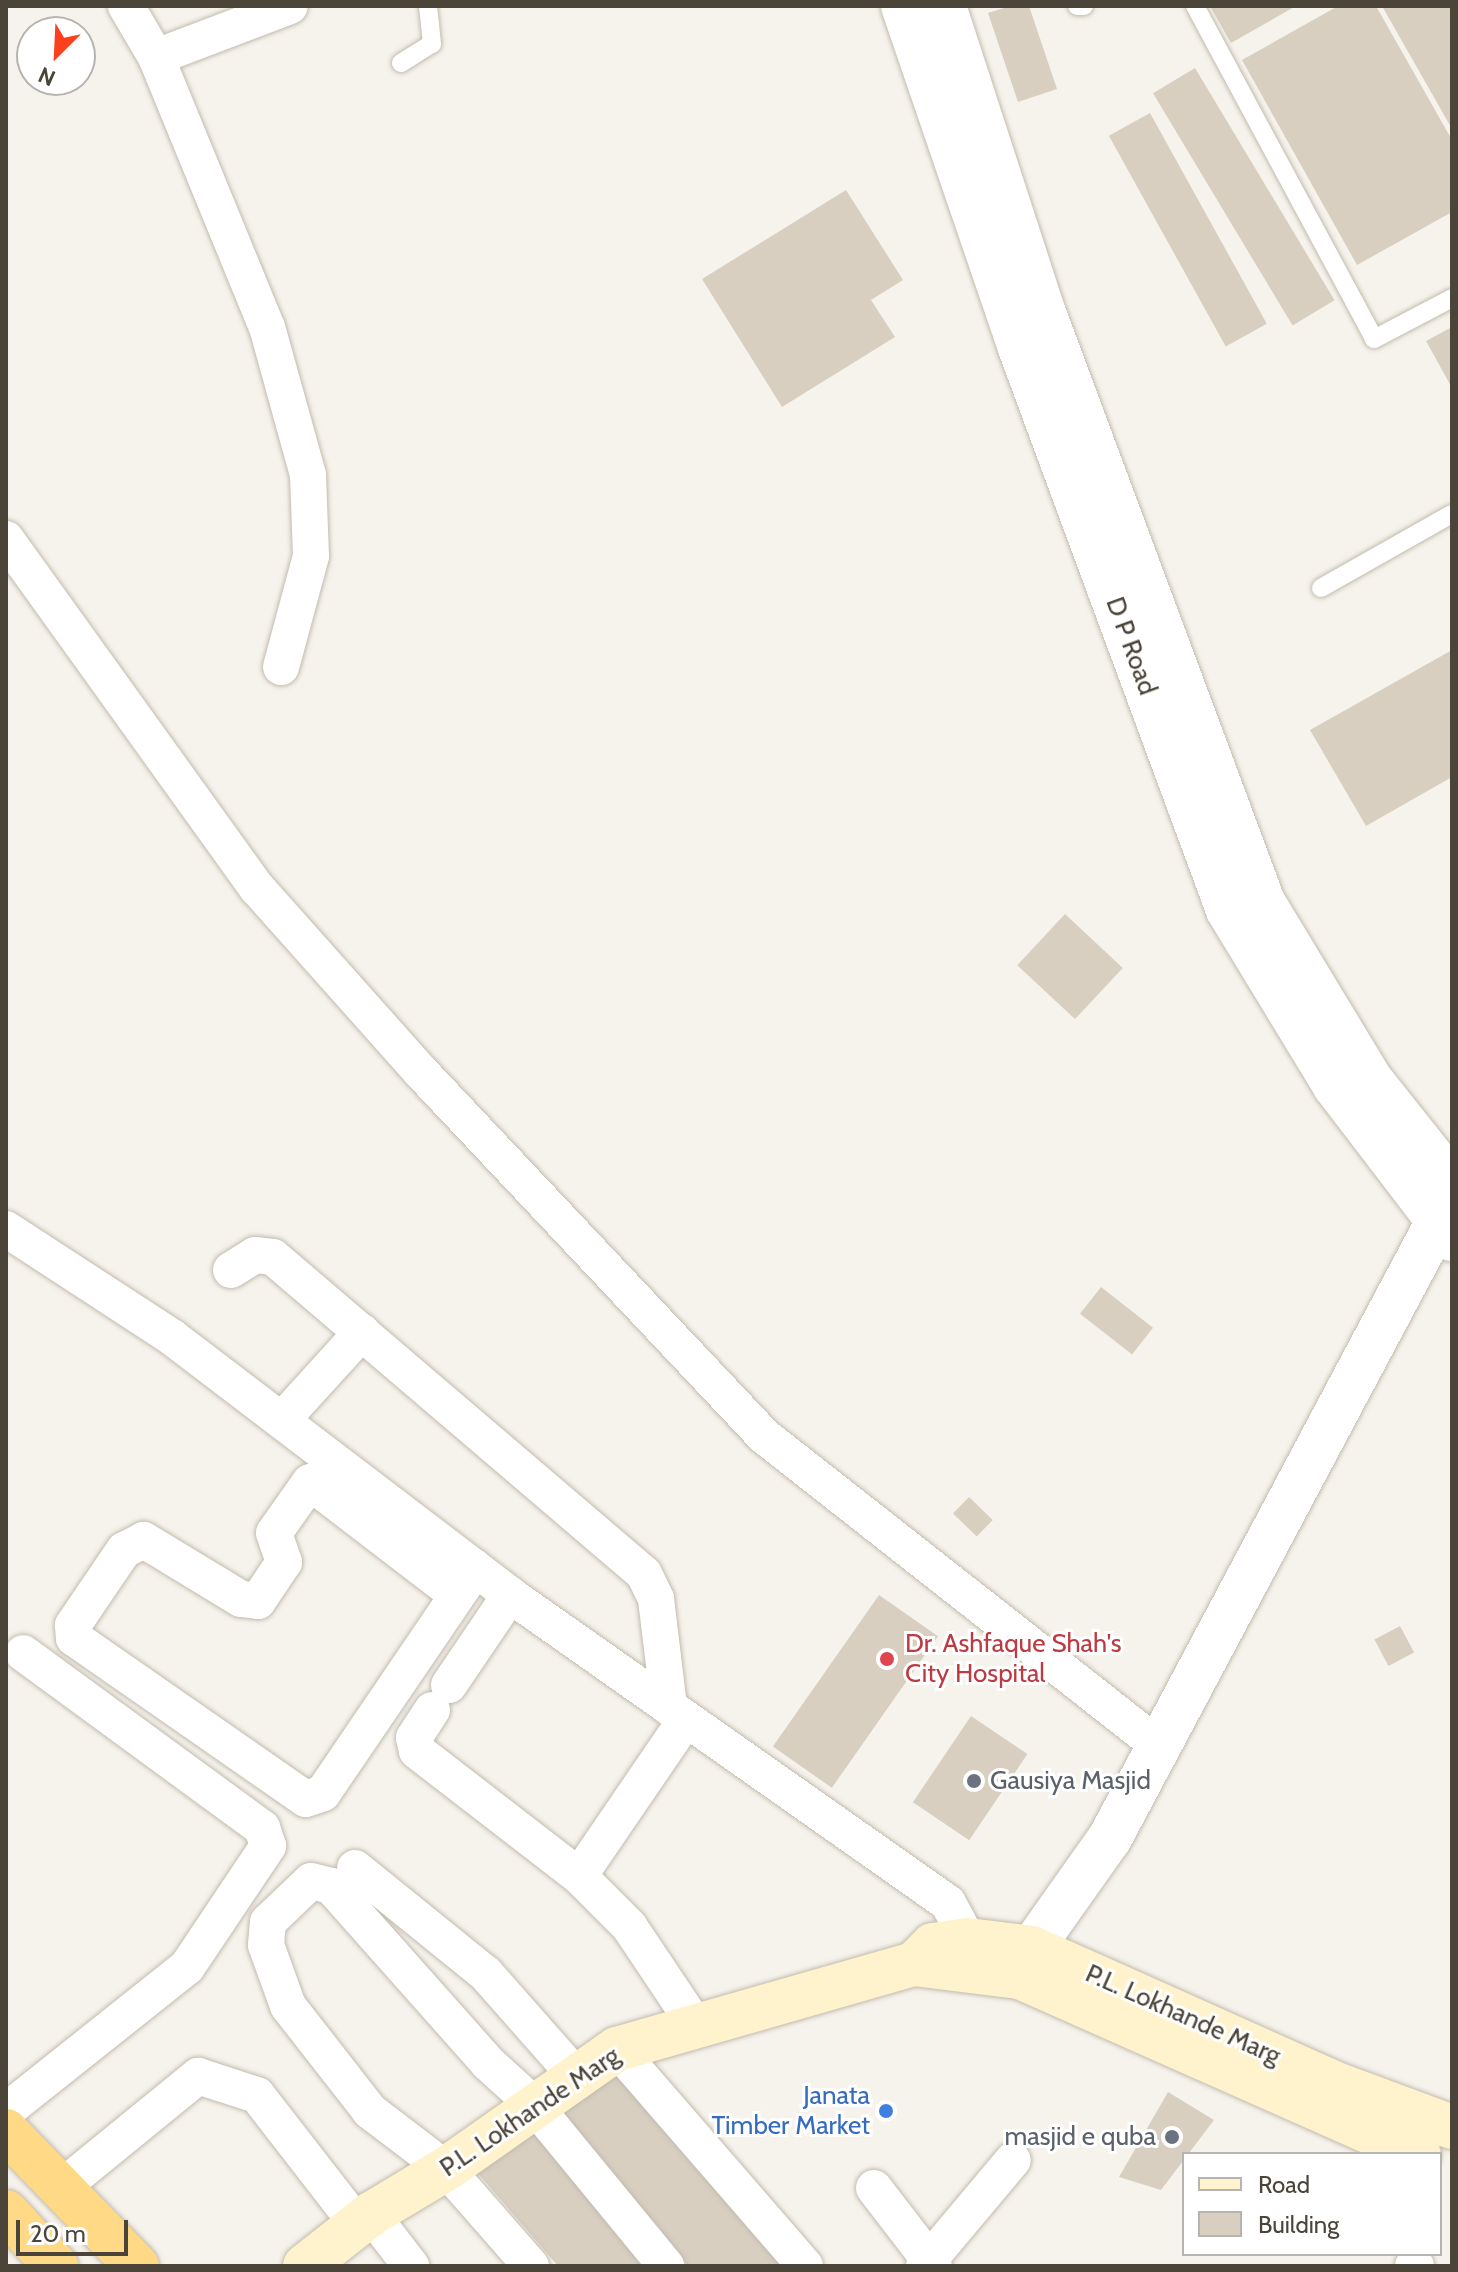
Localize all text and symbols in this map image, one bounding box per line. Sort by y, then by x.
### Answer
north arrow [16,16,96,96]
text: N [34,61,59,92]
street label: D P Road [1099,593,1163,699]
place label: Dr. Ashfaque Shah's City Hospital [905,1628,1122,1690]
marker: Dr. Ashfaque Shah's City Hospital [876,1648,898,1670]
place label: Gausiya Masjid [990,1765,1151,1797]
marker: Gausiya Masjid [965,1772,983,1790]
street label: P.L. Lokhande Marg [1081,1958,1285,2072]
street label: P.L. Lokhande Marg [434,2040,626,2184]
place label: Janata Timber Market [711,2080,870,2142]
marker: Janata Timber Market [877,2102,895,2120]
place label: masjid e quba [1004,2121,1156,2153]
marker: masjid e quba [1163,2128,1181,2146]
legend [1182,2152,1442,2256]
text: Road [1258,2170,1310,2199]
scale bar [20,2204,132,2254]
text: Building [1258,2210,1339,2239]
text: 20 m [30,2219,86,2248]

